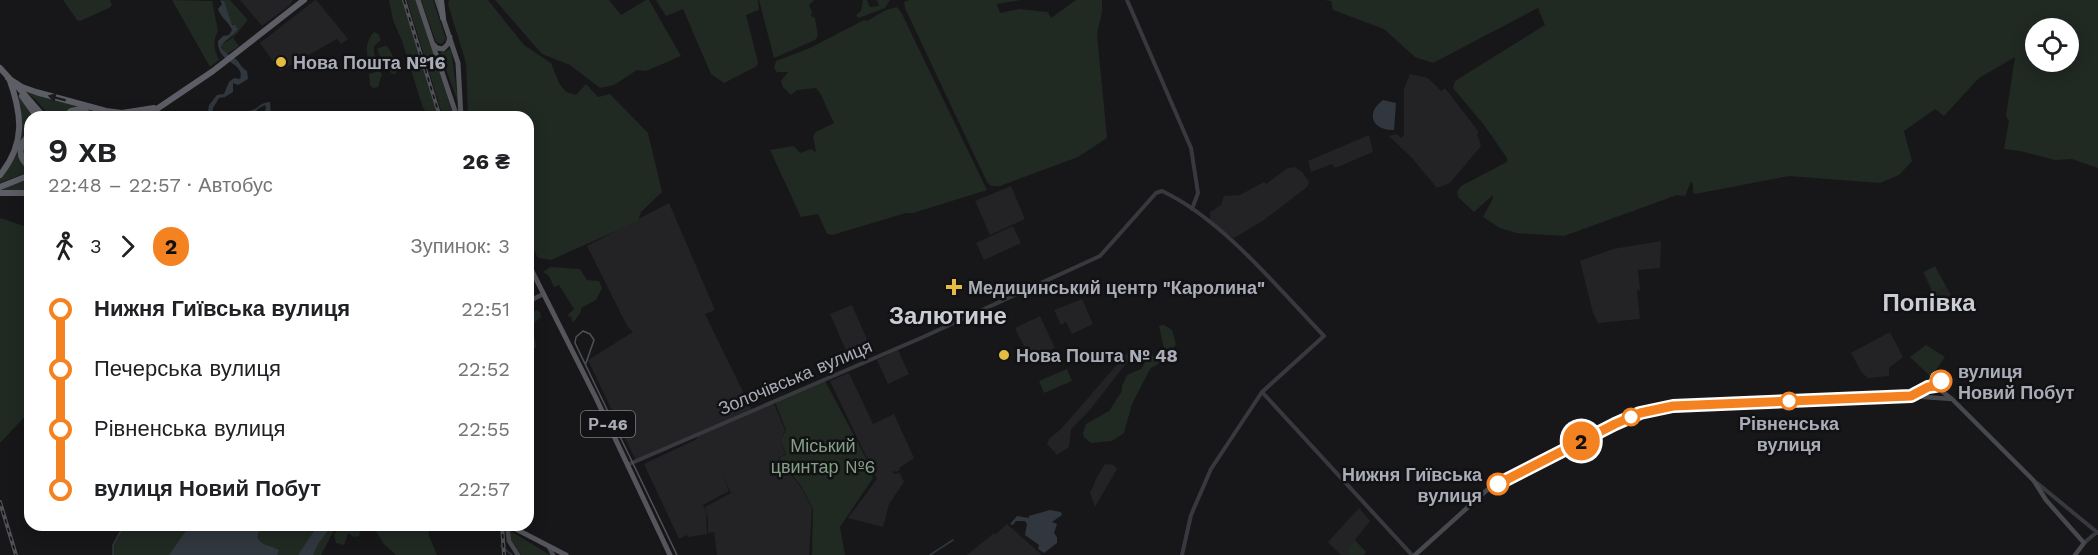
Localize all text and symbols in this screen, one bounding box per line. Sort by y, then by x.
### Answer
map controls [2025,18,2079,72]
button: locate [2025,18,2079,72]
place label: Нова Пошта №16 [293,52,446,73]
marker: Нова Пошта №16 [274,55,288,69]
one-way arrow [47,93,65,102]
text: 9 хв [48,131,117,170]
text: 26 ₴ [462,149,510,174]
text: 22:48 – 22:57 · Автобус [48,173,273,197]
icon: walk [48,230,81,263]
icon: forward [111,230,144,263]
text: 3 [90,234,102,258]
text: 2 [165,234,177,259]
text: Зупинок: 3 [411,234,510,258]
place label: Медицинський центр "Каролина" [968,277,1265,298]
marker: Медицинський центр "Каролина" [945,278,963,296]
district label: Попівка [1882,289,1976,317]
text: Нижня Гиївська вулиця [94,296,350,321]
text: 22:51 [461,297,510,321]
district label: Залютине [889,302,1007,330]
street label: Золочівська вулиця [715,335,875,419]
place label: Нова Пошта № 48 [1016,345,1178,366]
marker: Нова Пошта № 48 [997,348,1011,362]
text: Печерська вулиця [94,356,281,381]
text: 22:52 [457,357,510,381]
place label: вулиця Новий Побут [1958,361,2074,403]
marker: вулиця Новий Побут [1930,370,1952,392]
marker: Рівненська вулиця [1780,392,1798,410]
unlabelled marker [1622,408,1640,426]
road number: Р-46 [581,411,635,437]
place label: Рівненська вулиця [1739,413,1840,455]
text: Рівненська вулиця [94,416,285,441]
text: 22:55 [457,417,510,441]
line badge: 2 [1562,422,1600,460]
text: 2 [1575,429,1587,454]
park label: Міський цвинтар №6 [771,435,875,477]
place label: Нижня Гиївська вулиця [1342,464,1483,506]
marker: Нижня Гиївська вулиця [1487,473,1509,495]
text: вулиця Новий Побут [94,476,321,501]
text: 22:57 [458,477,510,501]

